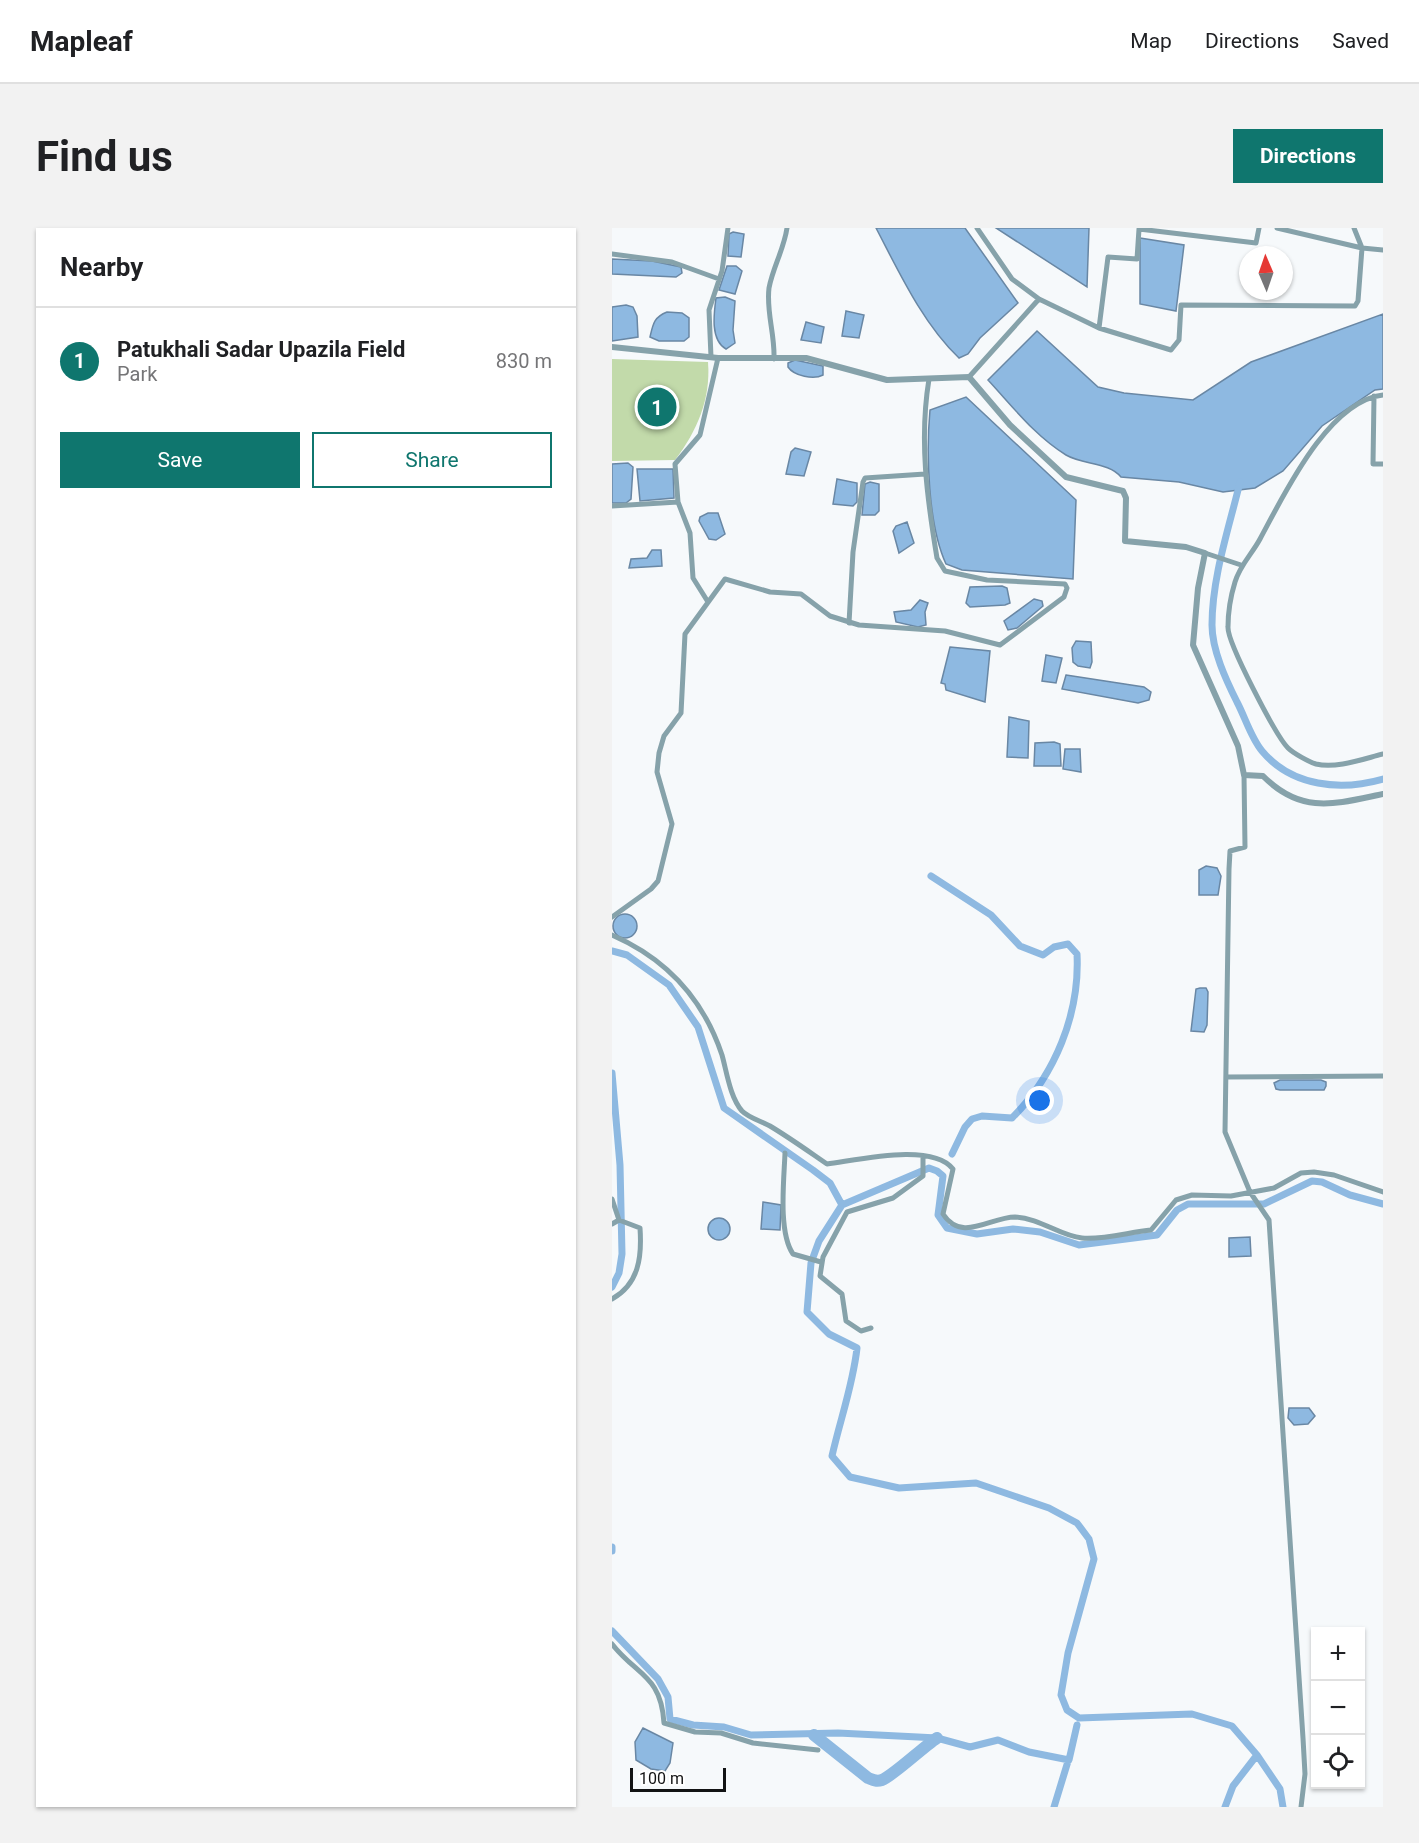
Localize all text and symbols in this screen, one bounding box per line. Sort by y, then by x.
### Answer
text: Mapleaf [30,25,133,58]
text: Map [1130,29,1172,53]
text: Directions [1205,29,1299,53]
text: Saved [1332,29,1389,53]
button: Directions [1233,129,1383,183]
text: Find us [36,132,173,181]
north arrow [1239,246,1293,300]
text: Nearby [60,252,143,282]
text: Patukhali Sadar Upazila Field [117,337,405,362]
text: 1 [74,349,85,373]
text: 830 m [496,349,552,373]
text: Park [117,362,157,386]
pin: 1 [638,384,676,429]
button: Save [60,432,300,488]
button: Share [312,432,552,488]
your location [1025,1086,1054,1115]
map controls [1311,1627,1365,1789]
button: + [1311,1627,1365,1681]
button: − [1311,1681,1365,1735]
button: locate [1311,1735,1365,1789]
scale bar [630,1765,726,1792]
text: 100 m [639,1769,684,1788]

